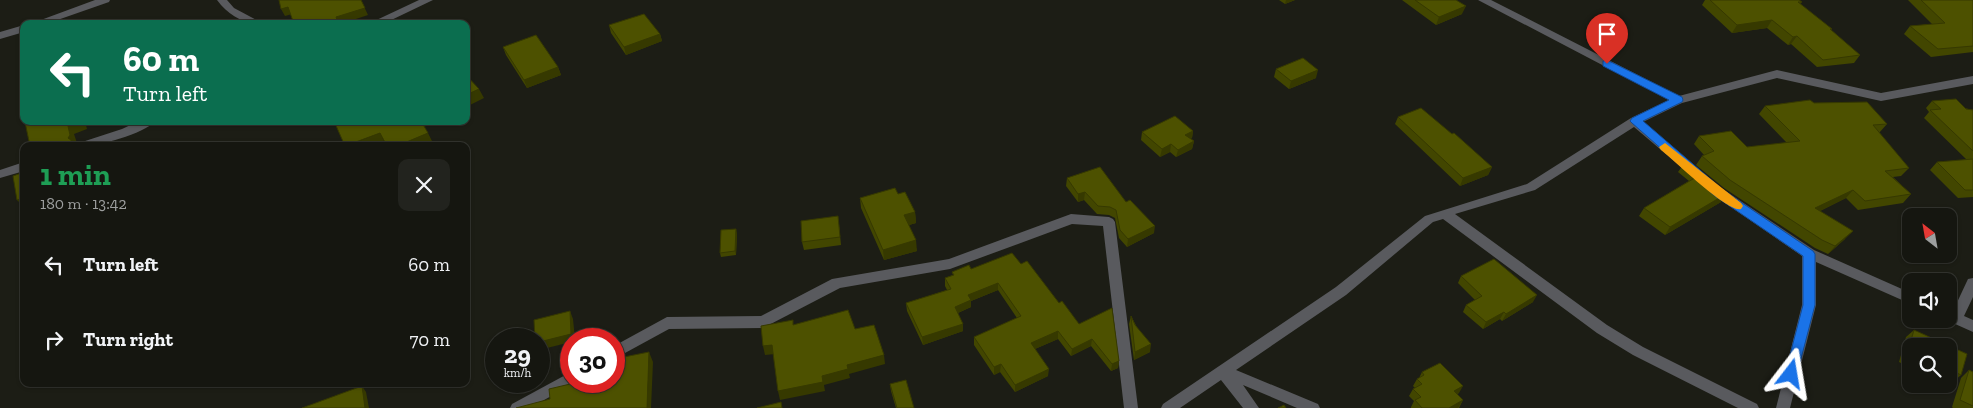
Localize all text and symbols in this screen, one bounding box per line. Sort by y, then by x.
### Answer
pin [1586,13,1628,64]
icon: arrive [1593,20,1621,48]
text: 60 m [123,38,199,80]
icon: left [40,40,105,105]
text: Turn left [123,80,207,107]
text: 1 min [40,157,111,193]
button: close [398,159,450,211]
text: 180 m · 13:42 [40,194,127,213]
north arrow [1902,208,1958,262]
map controls [1902,208,1957,393]
icon: left [40,251,68,279]
text: Turn left [83,253,158,276]
text: 60 m [408,253,450,276]
button: sound [1902,273,1957,328]
icon: right [40,326,68,354]
text: Turn right [83,328,173,351]
text: 70 m [409,328,450,351]
speed limit sign: 30 [560,328,625,393]
button: search [1902,338,1957,393]
text: 29 [504,339,531,369]
position arrow [1764,347,1816,399]
text: km/h [504,366,531,380]

